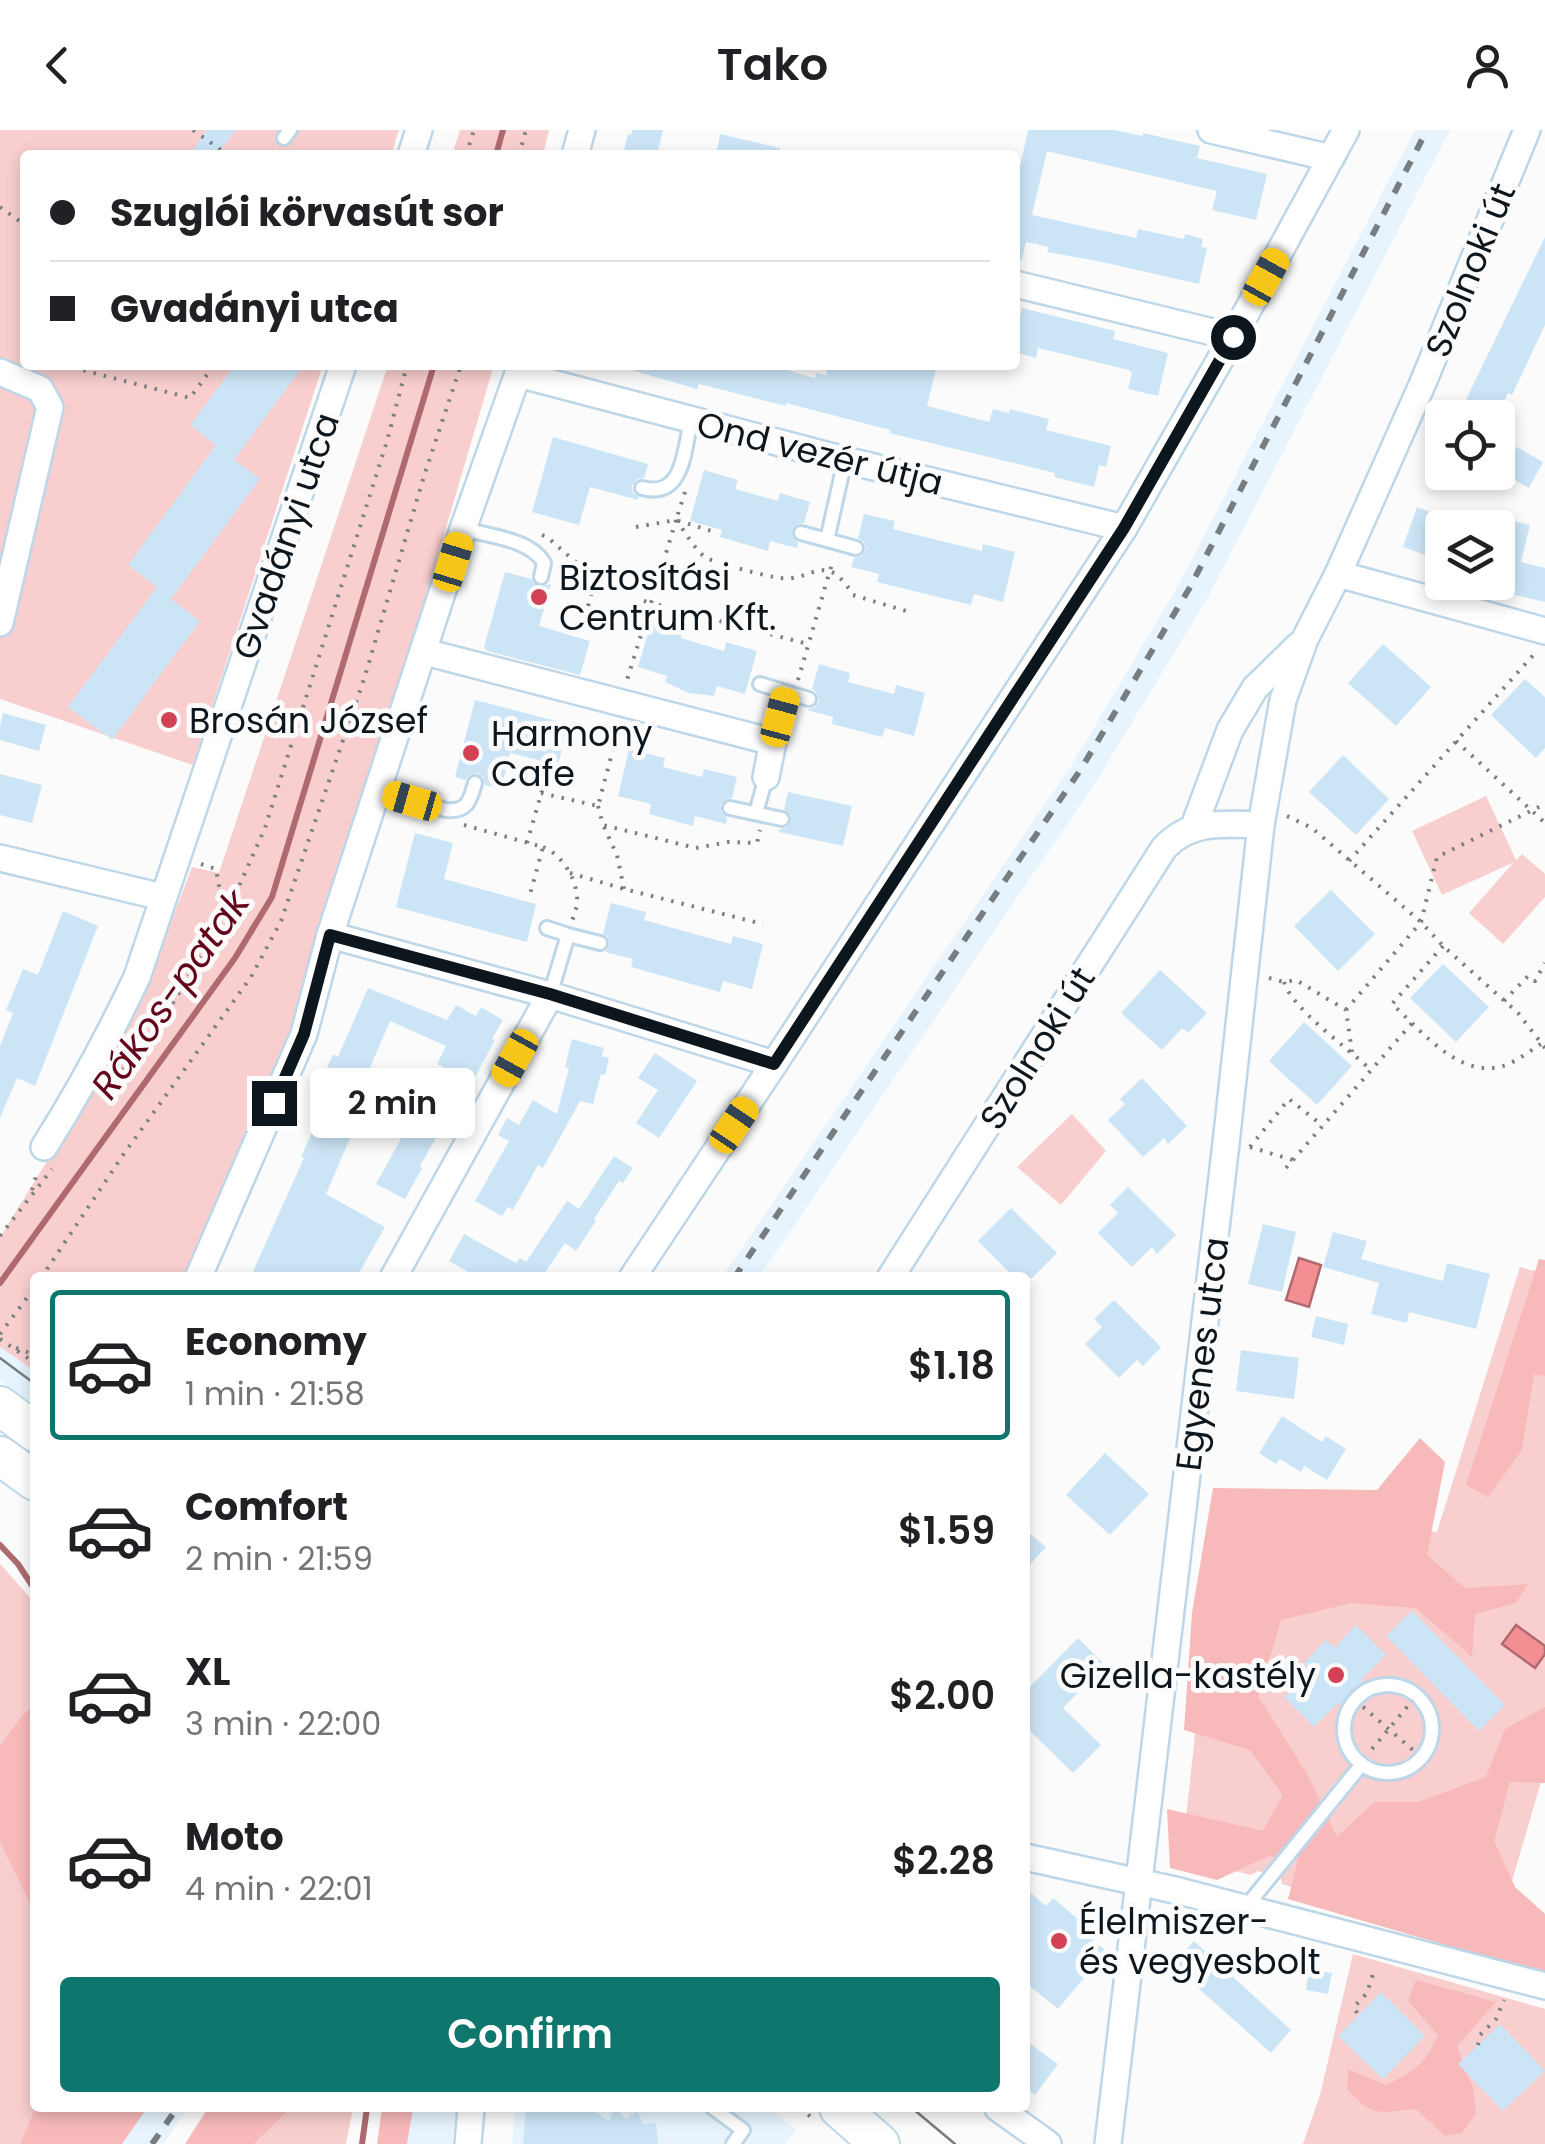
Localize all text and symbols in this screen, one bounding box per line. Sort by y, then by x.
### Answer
text: Tako [717,33,828,96]
icon: back [30,38,85,93]
icon: person [1460,38,1515,93]
street label: Szolnoki út [1413,176,1527,364]
text: Szuglói körvasút sor [110,186,504,239]
car [1238,243,1294,311]
text: Gvadányi utca [110,282,399,335]
route start [1211,315,1256,360]
street label: Ond vezér útja [692,399,948,507]
map controls [1425,400,1515,600]
button: locate [1425,400,1515,490]
street label: Gvadányi utca [221,406,351,666]
button: layers [1425,510,1515,600]
car [430,529,476,595]
place label: Biztosítási Centrum Kft. [559,553,776,642]
marker: Biztosítási Centrum Kft. [528,586,550,608]
car [758,684,802,750]
place label: Brosán József [189,696,428,745]
marker: Brosán József [158,709,180,731]
place label: Harmony Cafe [491,709,653,798]
marker: Harmony Cafe [460,742,482,764]
car [379,778,445,824]
water label: Rákos-patak [78,878,262,1109]
street label: Szolnoki út [968,957,1106,1139]
car [487,1024,543,1092]
callout: 2 min [309,1068,474,1138]
text: 2 min [348,1080,437,1125]
route end [252,1081,297,1126]
car [705,1092,763,1158]
street label: Egyenes utca [1163,1234,1241,1474]
text: Economy [185,1315,367,1368]
icon: car [65,1320,155,1410]
text: $1.18 [908,1339,995,1392]
text: 1 min · 21:58 [185,1371,365,1416]
text: Comfort [185,1480,348,1533]
icon: car [65,1485,155,1575]
text: $1.59 [898,1504,995,1557]
text: 2 min · 21:59 [185,1536,373,1581]
text: XL [185,1645,230,1698]
icon: car [65,1650,155,1740]
place label: Gizella-kastély [1060,1651,1316,1700]
marker: Gizella-kastély [1325,1664,1347,1686]
text: $2.00 [889,1669,995,1722]
text: 3 min · 22:00 [185,1701,381,1746]
text: Moto [185,1810,284,1863]
icon: car [65,1815,155,1905]
text: $2.28 [892,1834,995,1887]
text: 4 min · 22:01 [185,1866,373,1911]
place label: Élelmiszer- és vegyesbolt [1079,1897,1320,1986]
marker: Élelmiszer- és vegyesbolt [1048,1930,1070,1952]
button: Confirm [60,1977,1000,2092]

